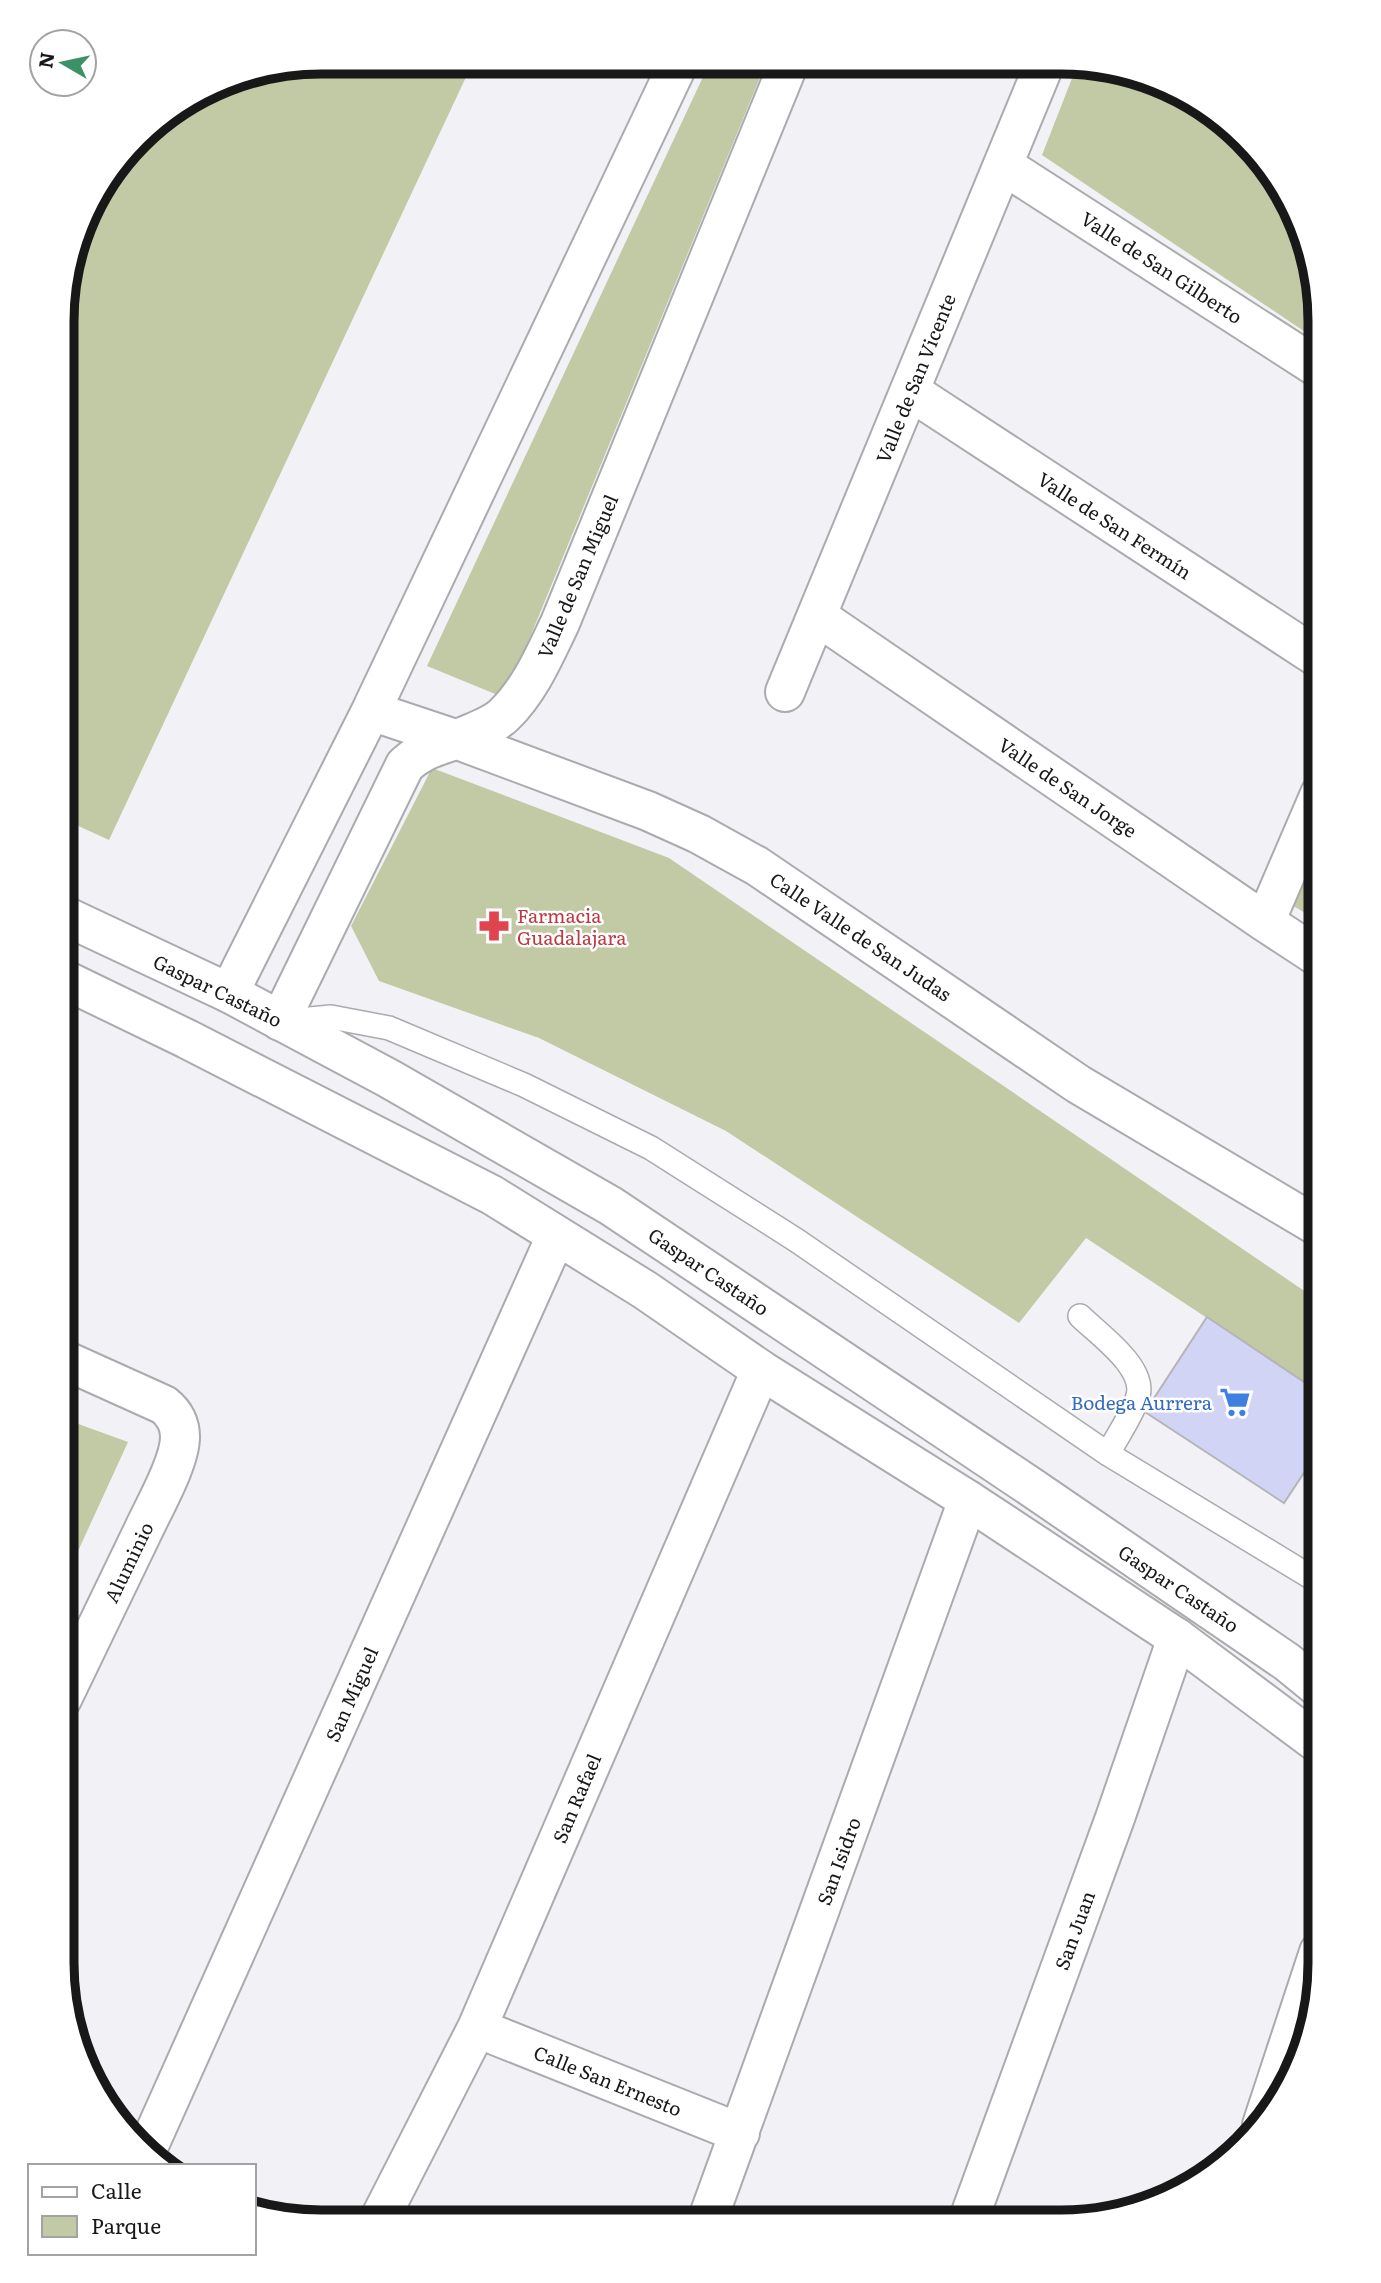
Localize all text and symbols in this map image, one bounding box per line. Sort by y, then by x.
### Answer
north arrow [28,28,98,98]
text: N [30,50,60,70]
street label: Valle de San Gilberto [1076,204,1248,330]
street label: Valle de San Vicente [868,289,962,467]
street label: Valle de San Fermín [1032,465,1198,585]
street label: Valle de San Miguel [530,490,624,662]
street label: Valle de San Jorge [993,730,1143,844]
street label: Calle Valle de San Judas [765,865,958,1008]
place label: Farmacia Guadalajara [517,901,627,951]
pharmacy icon: Farmacia Guadalajara [477,909,511,943]
street label: Gaspar Castaño [149,947,287,1033]
street label: Gaspar Castaño [643,1220,775,1322]
supermarket icon: Bodega Aurrera [1218,1385,1252,1419]
place label: Bodega Aurrera [1071,1388,1213,1416]
street label: Aluminio [96,1517,160,1607]
street label: Gaspar Castaño [1113,1537,1245,1639]
street label: San Miguel [318,1642,384,1746]
street label: San Rafael [545,1749,607,1847]
street label: San Isidro [809,1813,867,1909]
street label: San Juan [1047,1887,1101,1973]
street label: Calle San Ernesto [530,2038,686,2122]
legend [28,2164,256,2255]
text: Calle [91,2174,142,2205]
text: Parque [91,2209,161,2240]

